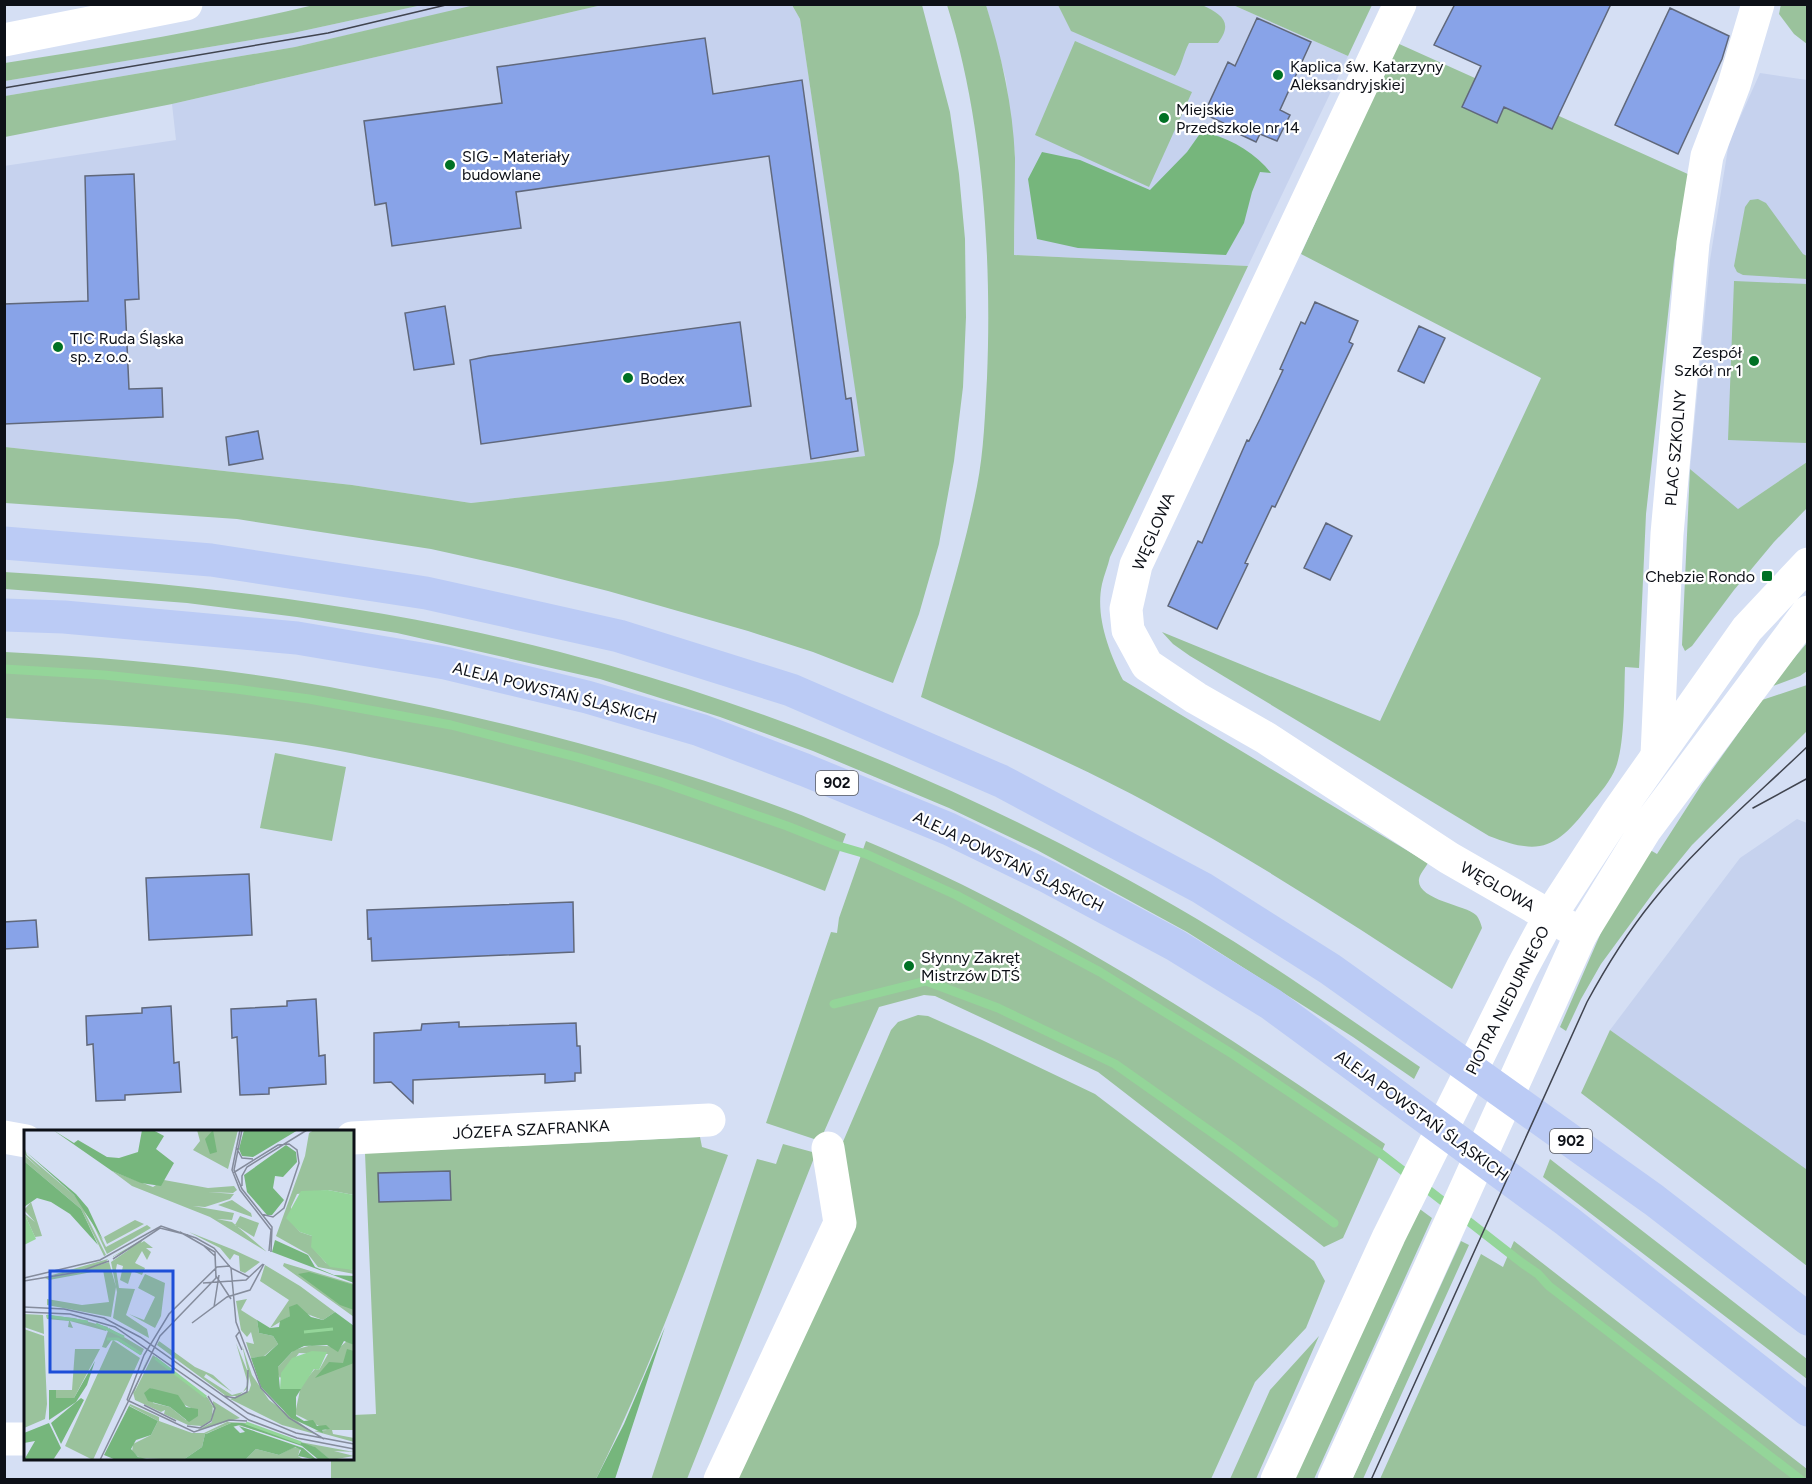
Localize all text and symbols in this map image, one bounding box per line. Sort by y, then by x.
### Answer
place label: Kaplica św. Katarzyny Aleksandryjskiej [1290,57,1444,94]
marker: Kaplica św. Katarzyny Aleksandryjskiej [1271,68,1285,82]
place label: Miejskie Przedszkole nr 14 [1176,100,1300,137]
marker: Miejskie Przedszkole nr 14 [1157,111,1171,125]
place label: SIG - Materiały budowlane [462,147,570,184]
marker: SIG - Materiały budowlane [443,158,457,172]
place label: TIC Ruda Śląska sp. z o.o. [70,329,184,366]
marker: TIC Ruda Śląska sp. z o.o. [51,340,65,354]
place label: Zespół Szkół nr 1 [1674,343,1742,380]
marker: Zespół Szkół nr 1 [1747,354,1761,368]
place label: Bodex [640,369,685,388]
marker: Bodex [621,371,635,385]
street label: PLAC SZKOLNY [1661,389,1690,507]
street label: WĘGLOWA [1129,489,1178,573]
place label: Chebzie Rondo [1645,567,1755,586]
marker: Chebzie Rondo [1760,569,1774,583]
street label: ALEJA POWSTAŃ ŚLĄSKICH [451,658,659,727]
road number: 902 [816,771,858,795]
street label: ALEJA POWSTAŃ ŚLĄSKICH [910,807,1107,916]
street label: WĘGLOWA [1457,857,1539,915]
street label: PIOTRA NIEDURNEGO [1462,923,1553,1078]
place label: Słynny Zakręt Mistrzów DTŚ [921,948,1020,985]
marker: Słynny Zakręt Mistrzów DTŚ [902,959,916,973]
street label: ALEJA POWSTAŃ ŚLĄSKICH [1331,1046,1512,1185]
street label: JÓZEFA SZAFRANKA [452,1116,610,1143]
road number: 902 [1550,1129,1592,1153]
inset map [24,1130,354,1460]

